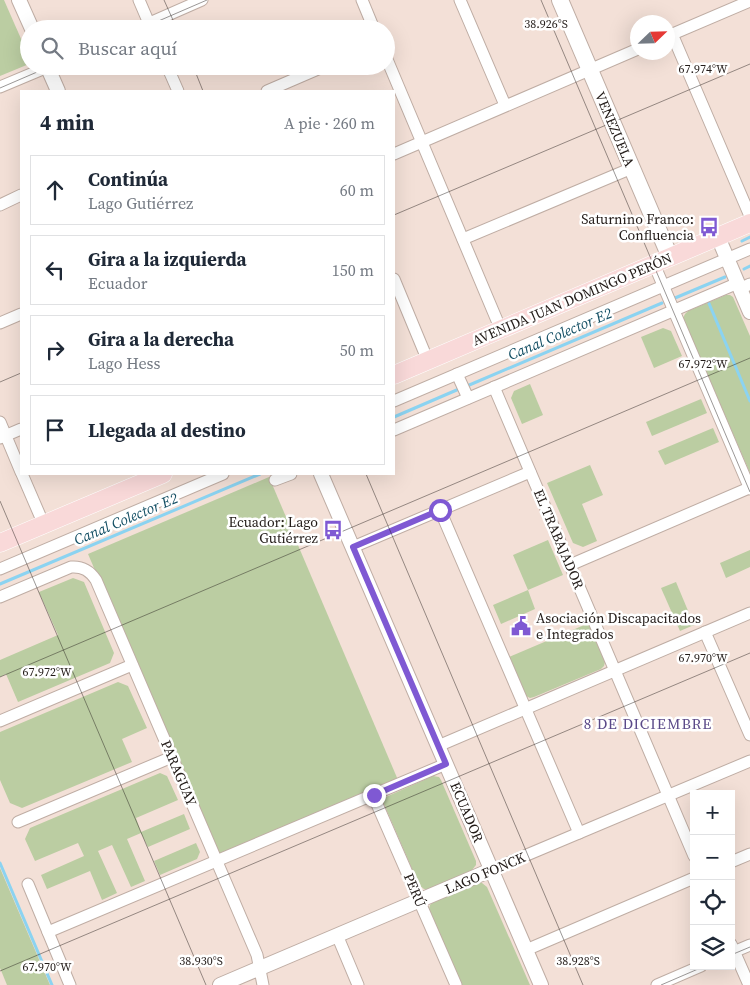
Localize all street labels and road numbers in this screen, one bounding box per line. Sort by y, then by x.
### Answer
street label: VENEZUELA [590,88,640,170]
street label: AVENIDA JUAN DOMINGO PERÓN [469,248,675,350]
street label: EL TRABAJADOR [529,486,589,592]
street label: PARAGUAY [156,737,202,809]
street label: ECUADOR [445,779,489,845]
street label: LAGO FONCK [442,847,529,899]
street label: PERÚ [399,870,431,910]

